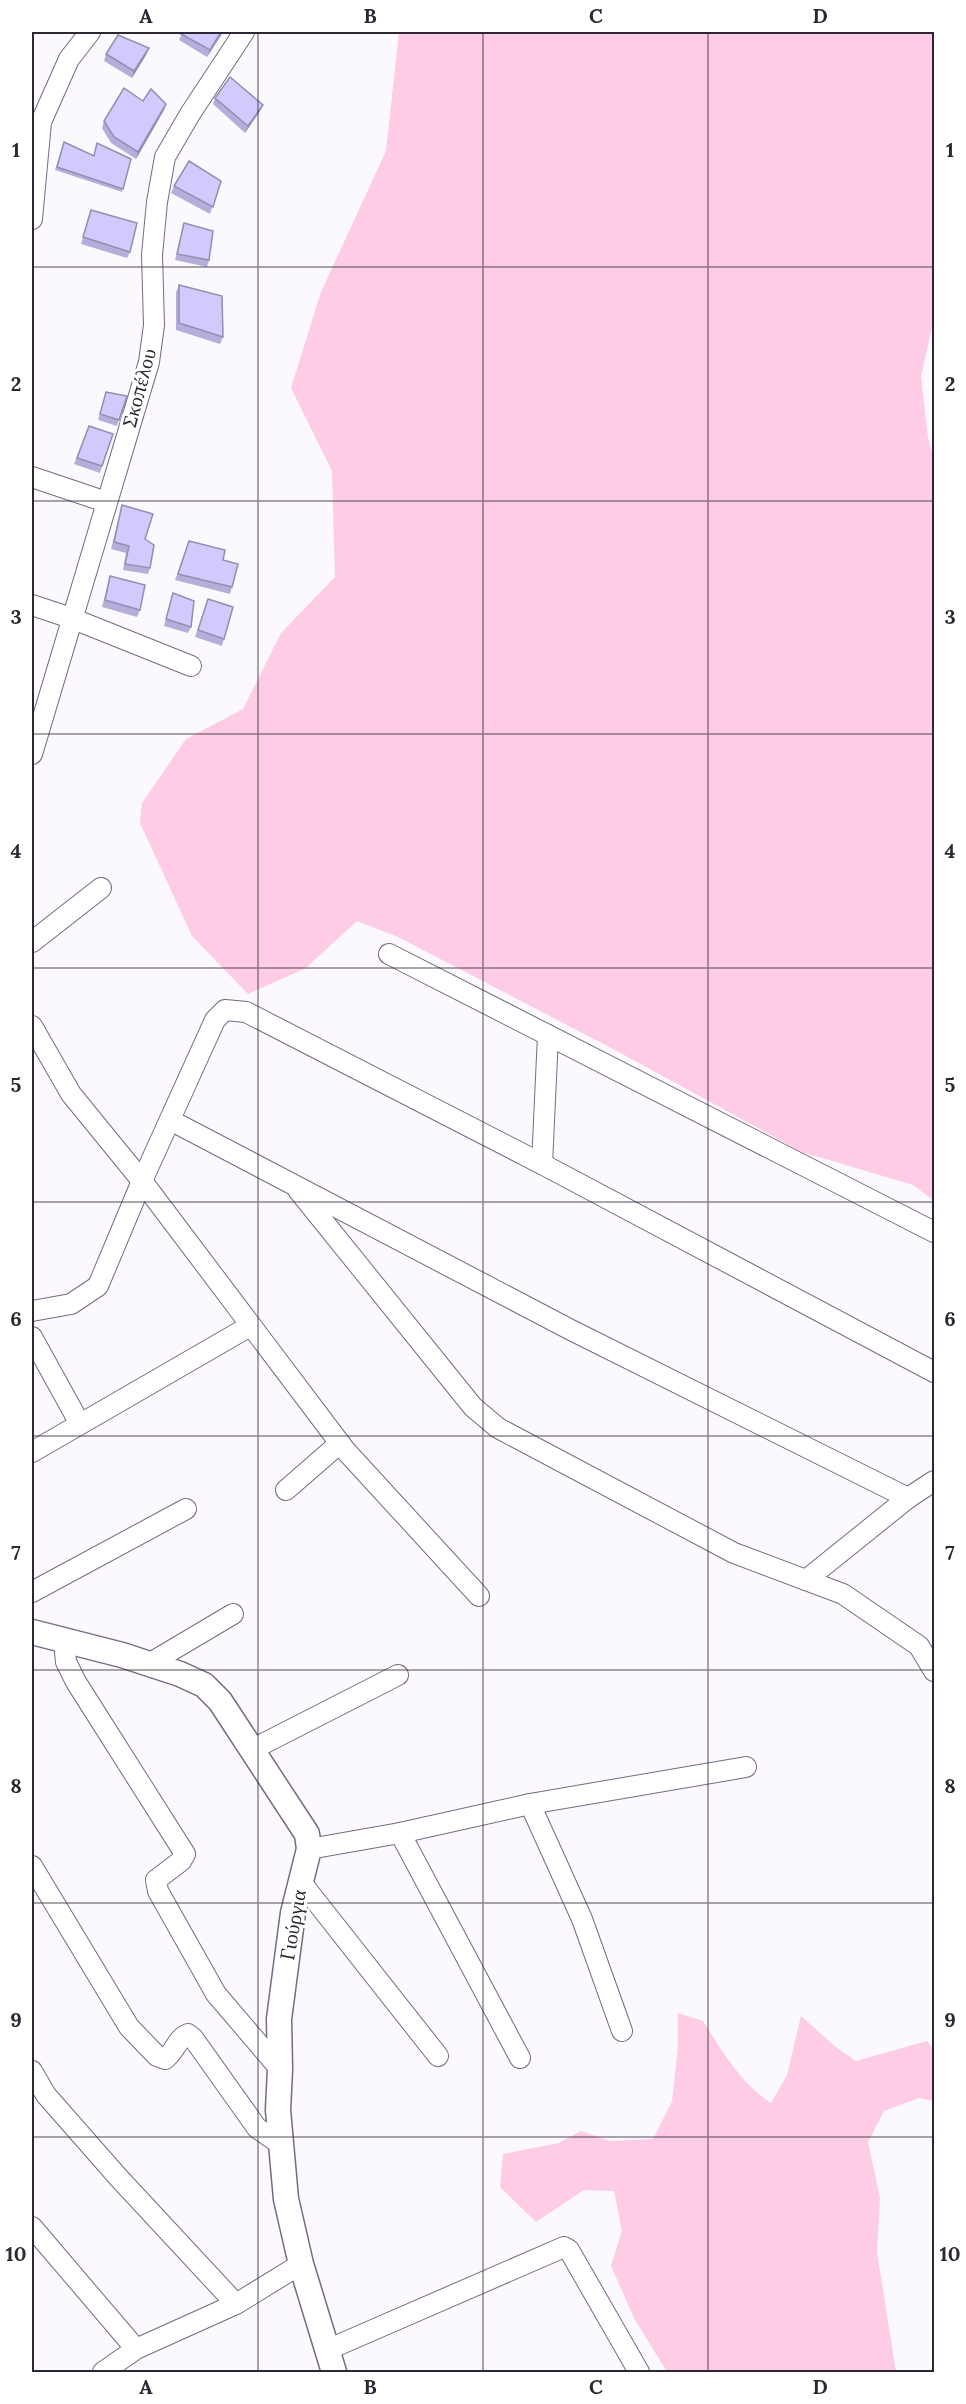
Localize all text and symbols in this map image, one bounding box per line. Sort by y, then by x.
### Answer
text: A [139,3,153,28]
text: B [363,3,377,28]
text: C [589,3,603,28]
text: D [812,3,828,28]
text: 1 [12,137,20,162]
text: 1 [946,137,954,162]
street label: Σκοπέλου [116,345,161,430]
text: 2 [11,371,21,396]
text: 2 [945,371,955,396]
text: 3 [10,604,22,629]
text: 3 [944,604,956,629]
text: 4 [11,838,22,863]
text: 4 [945,838,956,863]
text: 5 [11,1072,22,1097]
text: 5 [945,1072,956,1097]
text: 6 [10,1306,22,1331]
text: 6 [944,1306,956,1331]
text: 7 [11,1540,21,1565]
text: 7 [945,1540,955,1565]
text: 8 [10,1773,22,1798]
text: 8 [944,1773,956,1798]
street label: Γιούργια [274,1887,311,1962]
text: 9 [10,2007,22,2032]
text: 9 [944,2007,956,2032]
text: 10 [6,2241,26,2266]
text: 10 [940,2241,960,2266]
text: A [139,2374,153,2399]
text: B [363,2374,377,2399]
text: C [589,2374,603,2399]
text: D [812,2374,828,2399]

